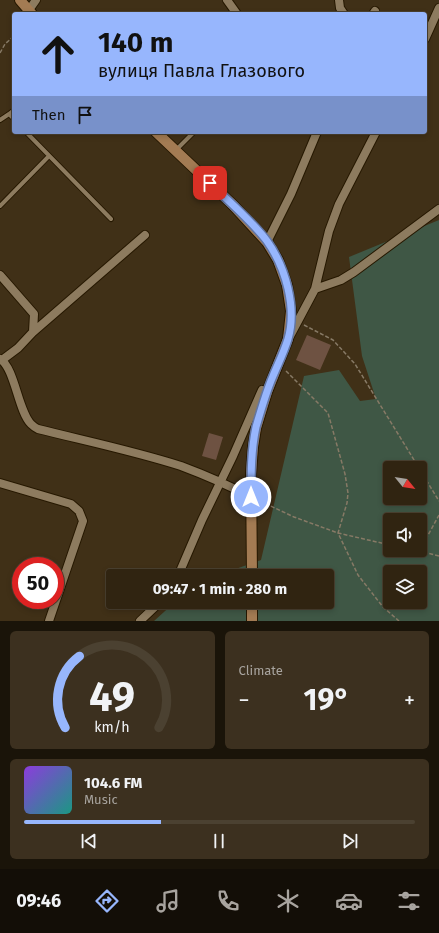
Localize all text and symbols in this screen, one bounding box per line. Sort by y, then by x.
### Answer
text: 140 m [98,26,174,59]
icon: ahead [32,28,84,80]
text: вулиця Павла Глазового [98,60,305,82]
icon: arrive [74,104,96,126]
text: Then [32,106,66,124]
pin [193,166,227,200]
icon: arrive [199,172,221,194]
north arrow [383,461,427,505]
map controls [383,461,427,609]
position arrow [230,476,272,518]
button: sound [383,513,427,557]
speed limit sign: 50 [12,557,64,609]
button: layers [383,565,427,609]
text: 09:47 · 1 min · 280 m [153,580,287,598]
text: Climate [239,663,283,678]
text: 49 [89,672,135,722]
text: 19° [304,682,350,718]
text: − [239,687,250,714]
text: + [404,687,415,714]
text: km/h [95,719,130,736]
text: 104.6 FM [84,774,142,792]
text: Music [84,792,118,807]
icon: previous [78,830,100,852]
icon: pause [208,830,230,852]
icon: next [339,830,361,852]
icon: directions [93,887,121,915]
icon: music [154,887,182,915]
icon: phone [214,887,242,915]
icon: climate [274,887,302,915]
icon: car [335,887,363,915]
icon: filters [395,887,423,915]
text: 09:46 [16,890,61,912]

